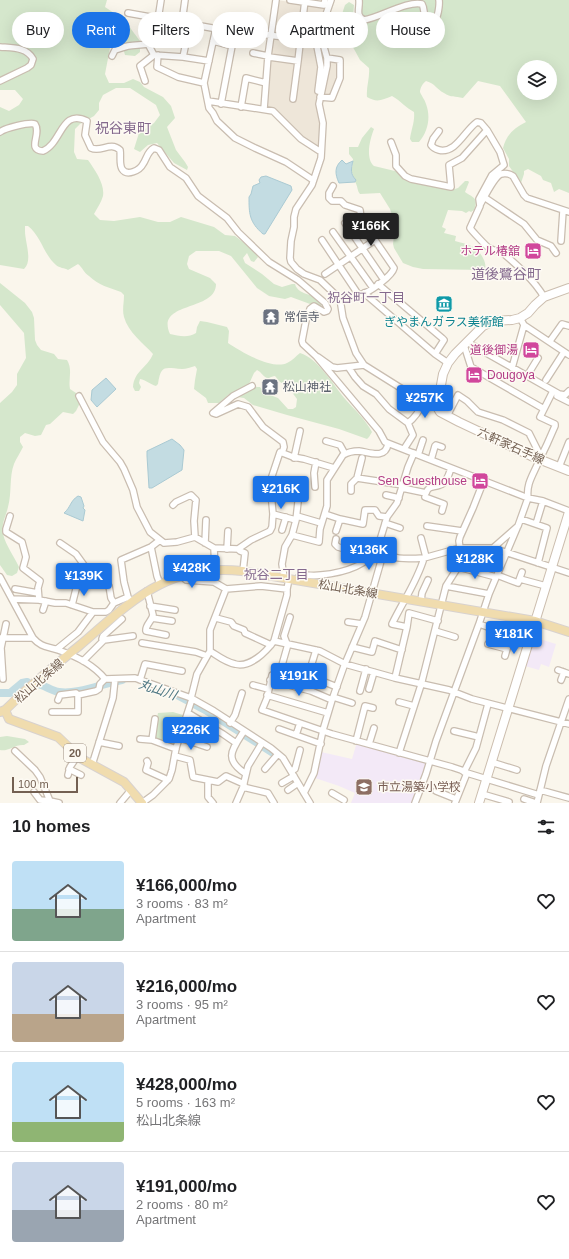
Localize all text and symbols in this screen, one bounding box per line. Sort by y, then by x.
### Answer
chip: Buy [12,12,64,48]
chip: Rent [72,12,130,48]
chip: Filters [138,12,204,48]
chip: New [212,12,268,48]
chip: Apartment [276,12,368,48]
chip: House [376,12,445,48]
map controls [517,60,557,100]
button: layers [517,60,557,100]
district label: 祝谷東町 [95,120,151,136]
pin: ¥166K [343,213,399,247]
text: ¥166K [352,218,390,233]
hotel icon: ホテル椿舘 [523,241,543,261]
place label: ホテル椿舘 [460,244,520,258]
district label: 道後鷺谷町 [471,266,541,282]
district label: 祝谷町一丁目 [327,290,405,305]
museum icon: ぎやまんガラス美術館 [434,294,454,314]
temple icon: 常信寺 [261,307,281,327]
place label: 常信寺 [284,310,320,324]
place label: ぎやまんガラス美術館 [384,315,504,329]
hotel icon: 道後御湯 [521,340,541,360]
place label: 道後御湯 [470,343,518,357]
hotel icon: Dougoya [464,365,484,385]
place label: Dougoya [487,368,535,382]
temple icon: 松山神社 [260,377,280,397]
place label: 松山神社 [283,380,331,394]
pin: ¥257K [397,385,453,419]
text: ¥257K [406,390,444,405]
street label: 六軒家石手線 [475,425,547,467]
hotel icon: Sen Guesthouse [470,471,490,491]
place label: Sen Guesthouse [378,474,467,488]
pin: ¥216K [253,476,309,510]
text: ¥216K [262,481,300,496]
pin: ¥136K [341,537,397,571]
text: ¥136K [350,542,388,557]
pin: ¥128K [447,546,503,580]
text: ¥128K [456,551,494,566]
pin: ¥428K [164,555,220,589]
text: ¥428K [173,560,211,575]
pin: ¥139K [56,563,112,597]
district label: 祝谷二丁目 [243,567,309,582]
text: ¥139K [65,568,103,583]
street label: 松山北条線 [317,577,379,601]
pin: ¥181K [486,621,542,655]
text: ¥181K [495,626,533,641]
street label: 松山北条線 [12,656,66,706]
pin: ¥191K [271,663,327,697]
text: ¥191K [280,668,318,683]
water label: 丸山川 [137,676,181,704]
pin: ¥226K [163,717,219,751]
text: ¥226K [172,722,210,737]
road number: 20 [64,744,86,762]
scale bar [12,775,78,794]
school or university icon: 市立湯築小学校 [354,777,374,797]
text: 100 m [18,778,49,790]
place label: 市立湯築小学校 [377,780,461,794]
icon: filters [535,816,557,838]
text: 10 homes [12,817,90,836]
text: ¥166,000/mo [136,876,237,895]
icon: home [44,877,92,925]
icon: heart [535,890,557,912]
text: 3 rooms · 83 m² [136,896,228,911]
text: Apartment [136,911,196,926]
text: ¥216,000/mo [136,977,237,996]
icon: home [44,978,92,1026]
icon: heart [535,991,557,1013]
text: 3 rooms · 95 m² [136,997,228,1012]
text: Apartment [136,1012,196,1027]
text: ¥428,000/mo [136,1075,237,1094]
icon: home [44,1078,92,1126]
icon: heart [535,1091,557,1113]
text: 5 rooms · 163 m² [136,1095,235,1110]
text: 松山北条線 [136,1113,201,1128]
text: ¥191,000/mo [136,1177,237,1196]
icon: home [44,1178,92,1226]
icon: heart [535,1191,557,1213]
text: 2 rooms · 80 m² [136,1197,228,1212]
text: Apartment [136,1212,196,1227]

